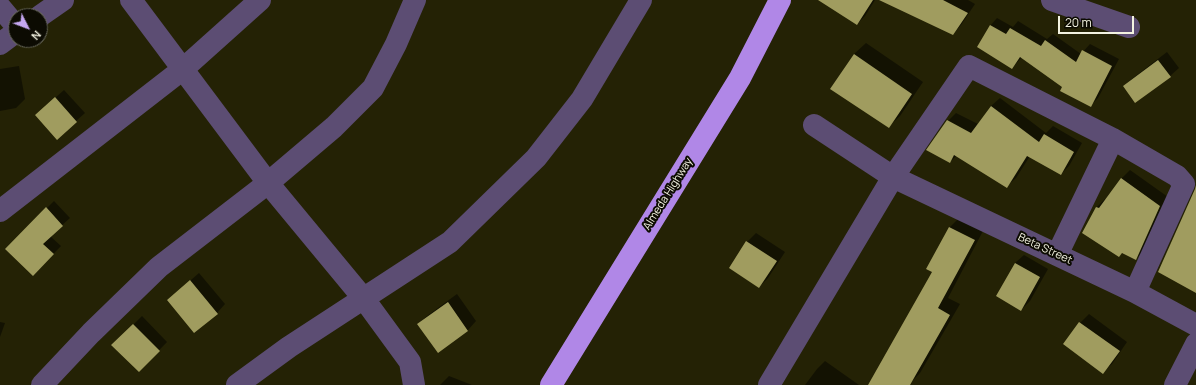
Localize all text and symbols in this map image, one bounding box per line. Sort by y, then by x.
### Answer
north arrow [8,8,48,48]
scale bar [1060,8,1136,34]
text: 20 m [1065,14,1092,31]
text: N [28,28,45,44]
street label: Almeda Highway [640,155,696,233]
street label: Beta Street [1016,231,1074,267]

